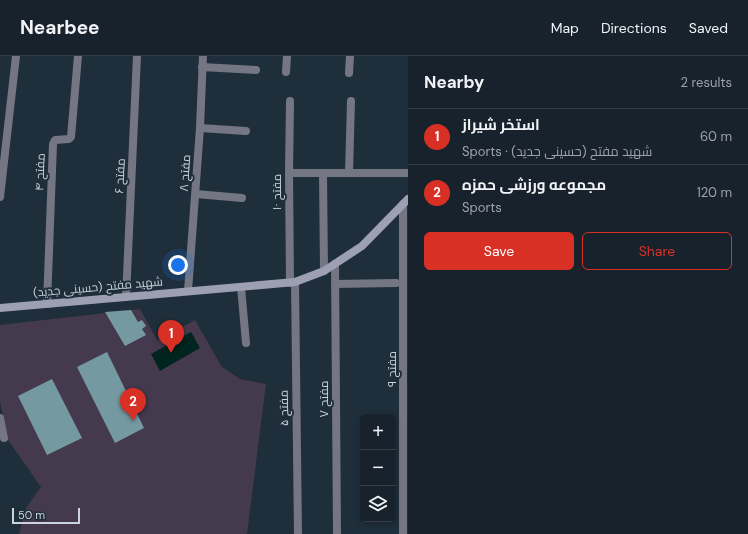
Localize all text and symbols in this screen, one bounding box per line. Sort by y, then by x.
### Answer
text: Nearbee [20,15,100,40]
text: Map [551,19,579,37]
text: Directions [601,19,667,37]
text: Saved [689,19,728,37]
text: Nearby [424,71,484,93]
text: 2 results [681,74,732,91]
text: استخر شیراز [462,115,540,135]
text: 1 [435,128,439,145]
text: 60 m [700,128,732,145]
text: Sports · شهید مفتح (حسینی جدید) [462,143,652,160]
street label: مفتح ۴ [31,153,49,191]
street label: مفتح ۸ [176,154,194,192]
street label: مفتح ۶ [111,158,129,194]
street label: مفتح ۱۰ [269,174,285,210]
text: مجموعه ورزشی حمزه [462,175,606,195]
text: 2 [433,184,441,201]
text: 120 m [697,184,732,201]
text: Sports [462,199,502,216]
button: Save [424,232,574,270]
button: Share [582,232,732,270]
your location [168,255,188,275]
street label: شهید مفتح (حسینی جدید) [32,273,164,301]
pin: 1 [158,320,184,353]
street label: مفتح ۹ [384,351,400,387]
street label: مفتح ۷ [316,380,332,418]
pin: 2 [120,388,146,421]
street label: مفتح ۵ [276,390,292,426]
map controls [360,414,396,522]
button: + [360,414,396,450]
button: − [360,450,396,486]
button: layers [360,486,396,522]
scale bar [12,506,80,525]
text: 50 m [18,508,45,522]

